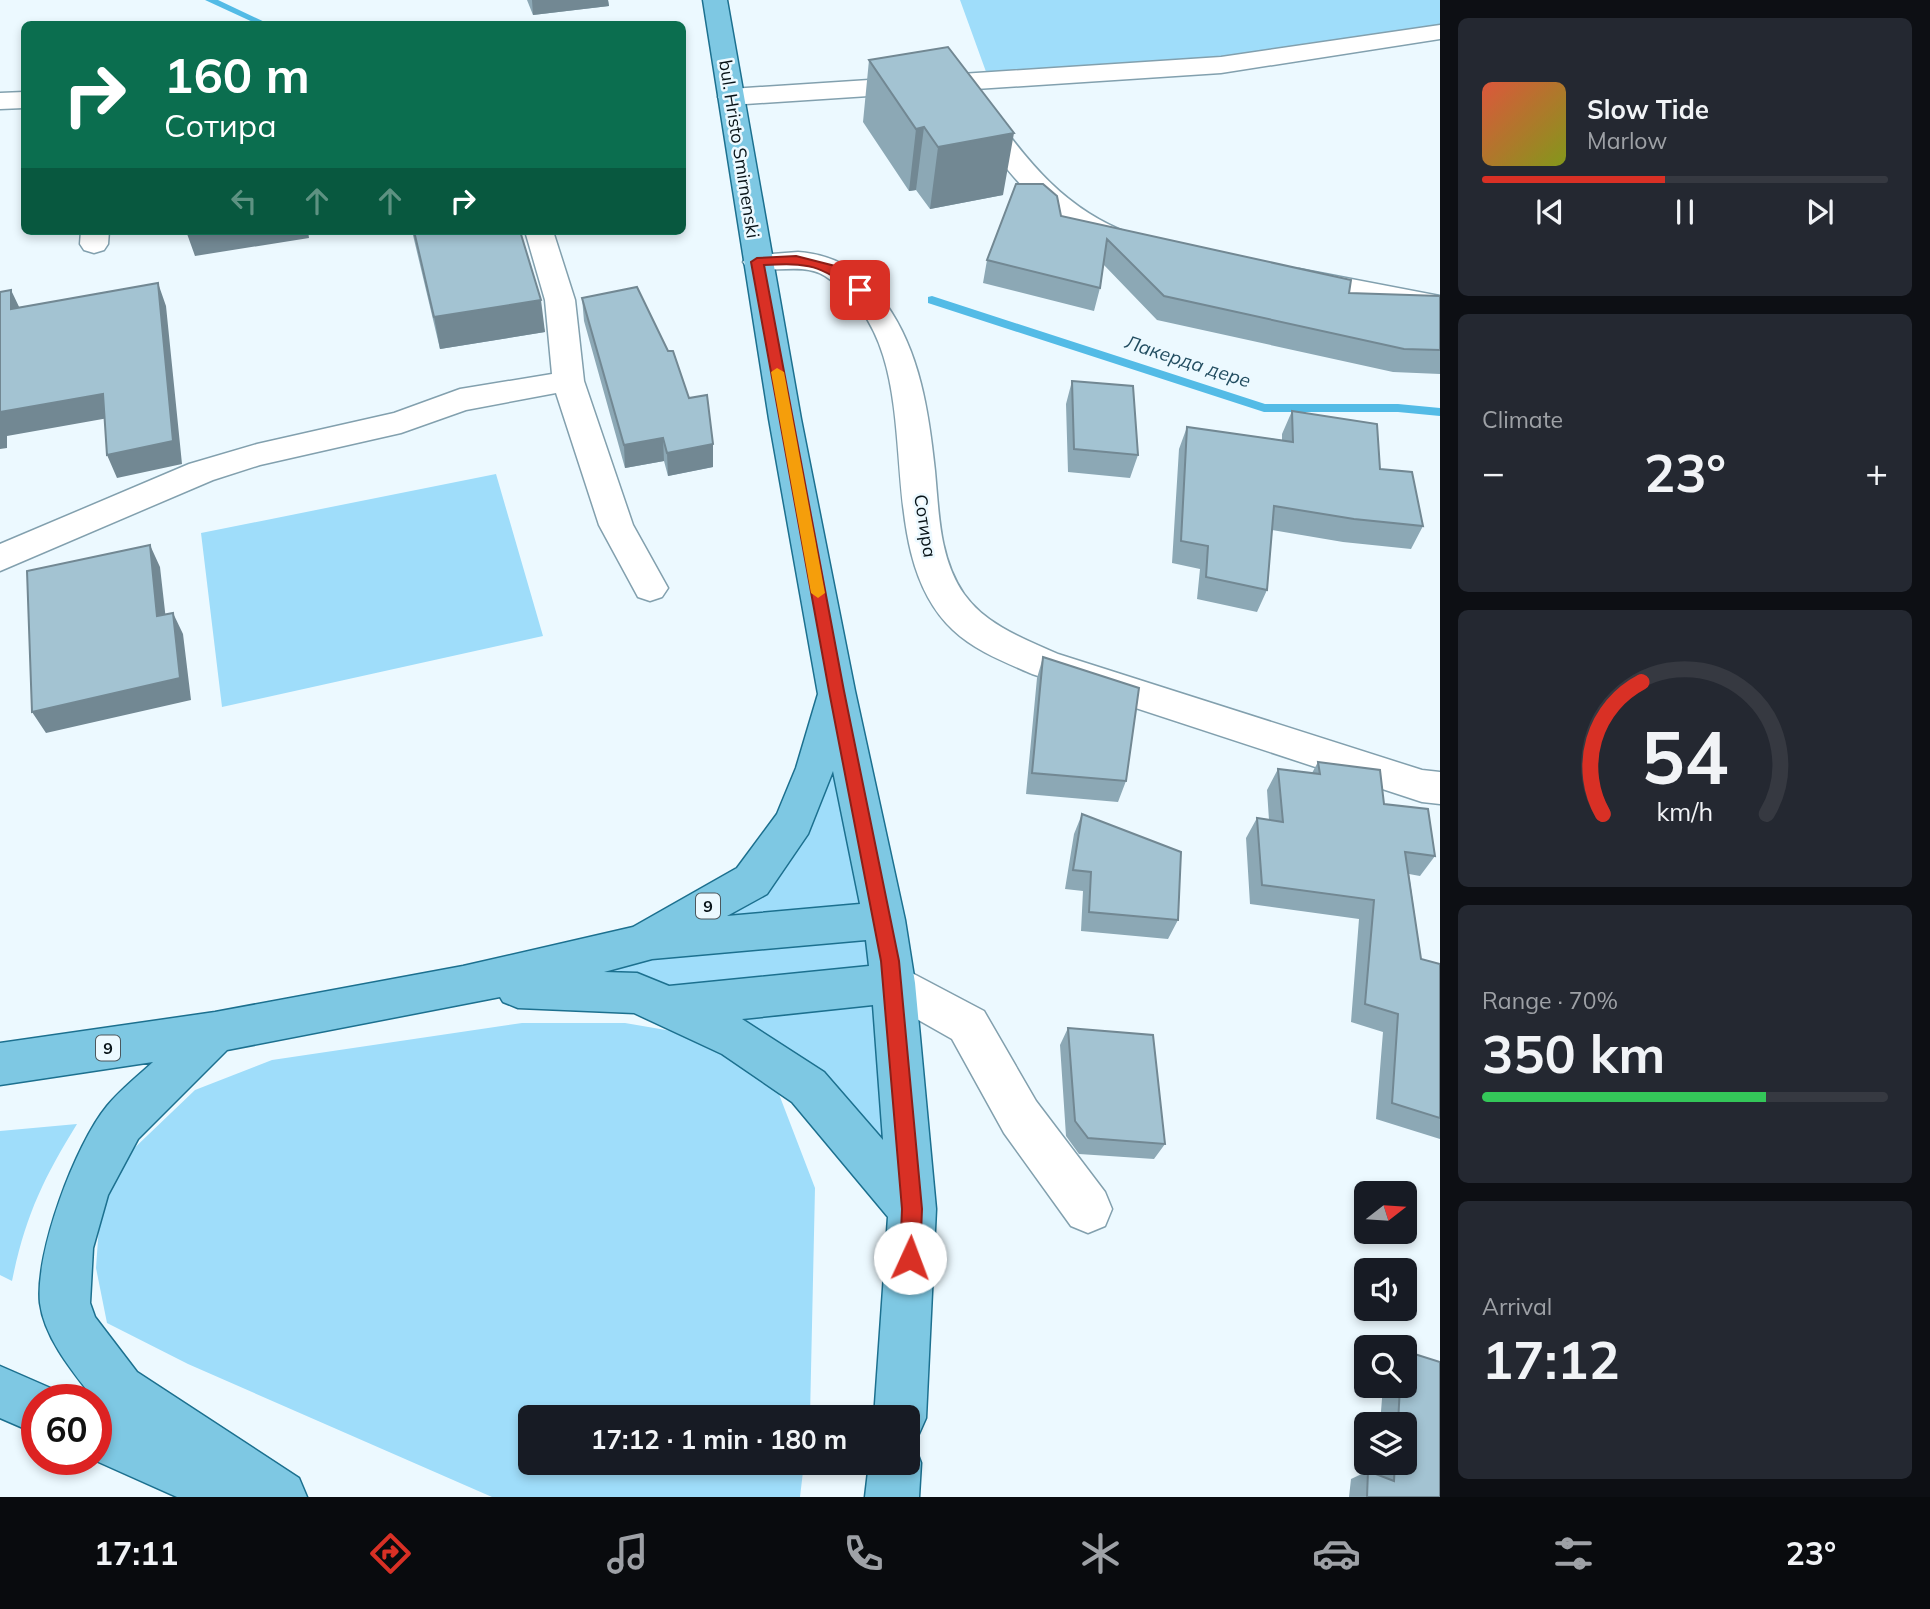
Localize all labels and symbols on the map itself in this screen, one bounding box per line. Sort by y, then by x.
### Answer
street label: bul. Hristo Smirnenski [714,58,765,240]
pin [830,260,890,320]
water label: Лакерда дере [1121,329,1254,393]
street label: Сотира [909,493,942,559]
road number: 9 [696,893,720,918]
road number: 9 [96,1036,120,1060]
north arrow [1354,1181,1418,1244]
position arrow [873,1221,947,1295]
speed limit sign: 60 [21,1384,112,1475]

